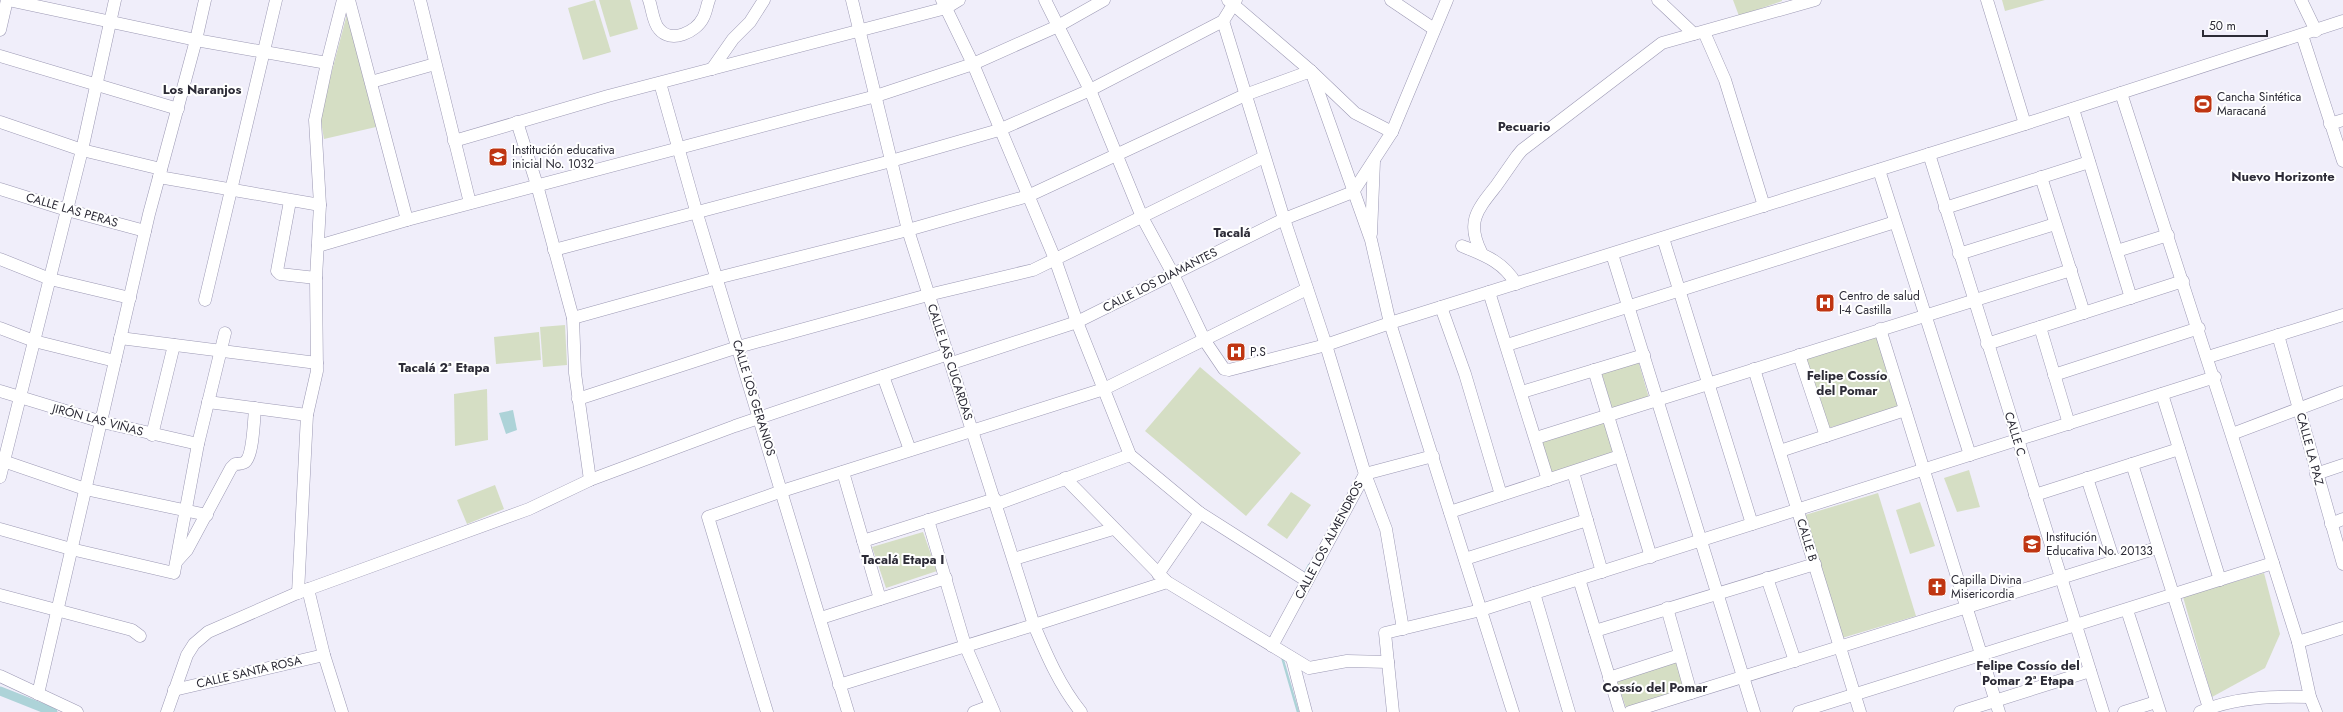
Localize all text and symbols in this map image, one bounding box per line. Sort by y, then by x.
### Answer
scale bar [2203,12,2267,38]
text: 50 m [2209,17,2236,35]
district label: Los Naranjos [163,80,241,99]
place label: Cancha Sintética Maracaná [2217,88,2301,120]
sports icon: Cancha Sintética Maracaná [2192,93,2214,115]
district label: Pecuario [1498,117,1551,136]
place label: Institución educativa inicial No. 1032 [512,141,615,173]
school or university icon: Institución educativa inicial No. 1032 [487,146,509,168]
district label: Nuevo Horizonte [2231,167,2335,186]
street label: CALLE LAS PERAS [24,188,121,232]
district label: Tacalá [1213,223,1251,242]
street label: CALLE LOS DIAMANTES [1100,243,1221,317]
place label: Centro de salud I-4 Castilla [1839,287,1920,319]
hospital icon: Centro de salud I-4 Castilla [1814,292,1836,314]
street label: CALLE LAS CUCARDAS [923,301,977,423]
street label: CALLE LOS GERANIOS [728,338,780,459]
hospital icon: P.S [1225,341,1247,363]
place label: P.S [1250,343,1266,361]
district label: Tacalá 2ª Etapa [399,358,489,377]
district label: Felipe Cossío del Pomar [1807,366,1888,400]
street label: JIRÓN LAS VIÑAS [49,399,146,441]
street label: CALLE C [2000,410,2030,458]
street label: CALLE LA PAZ [2292,411,2328,488]
street label: CALLE LOS ALMENDROS [1290,477,1368,602]
street label: CALLE B [1792,516,1822,564]
place label: Institución Educativa No. 20133 [2046,528,2153,560]
school or university icon: Institución Educativa No. 20133 [2021,533,2043,555]
district label: Tacalá Etapa I [862,550,944,569]
place label: Capilla Divina Misericordia [1951,571,2022,603]
church icon: Capilla Divina Misericordia [1926,576,1948,598]
street label: CALLE SANTA ROSA [195,651,303,693]
district label: Felipe Cossío del Pomar 2ª Etapa [1976,656,2080,690]
district label: Cossío del Pomar [1602,678,1708,697]

